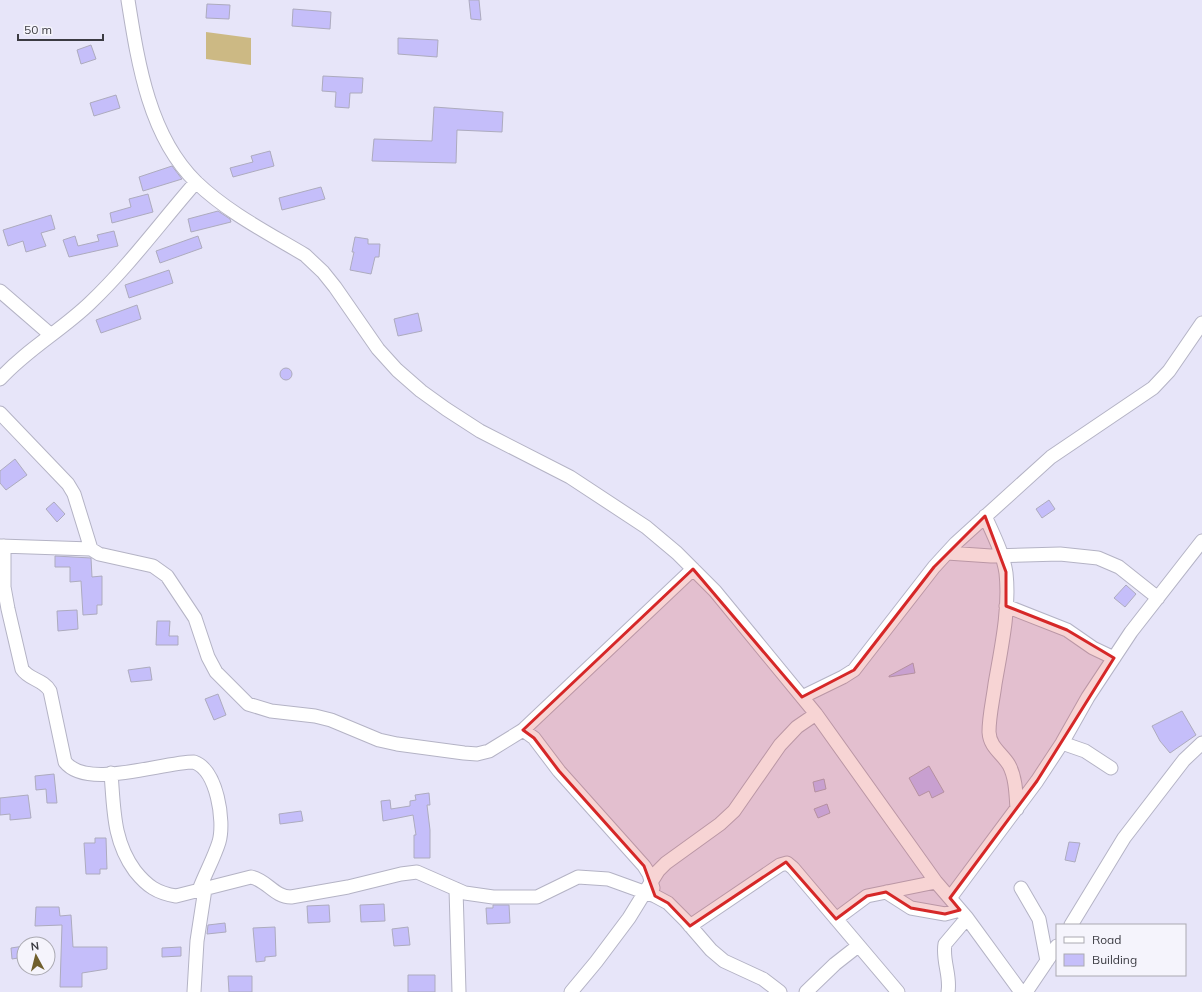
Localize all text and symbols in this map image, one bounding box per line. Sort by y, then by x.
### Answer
scale bar [18,16,103,42]
text: 50 m [24,22,52,37]
legend [1056,924,1186,976]
text: Road [1092,932,1121,947]
north arrow [16,936,56,976]
text: N [30,939,40,954]
text: Building [1092,952,1137,967]

